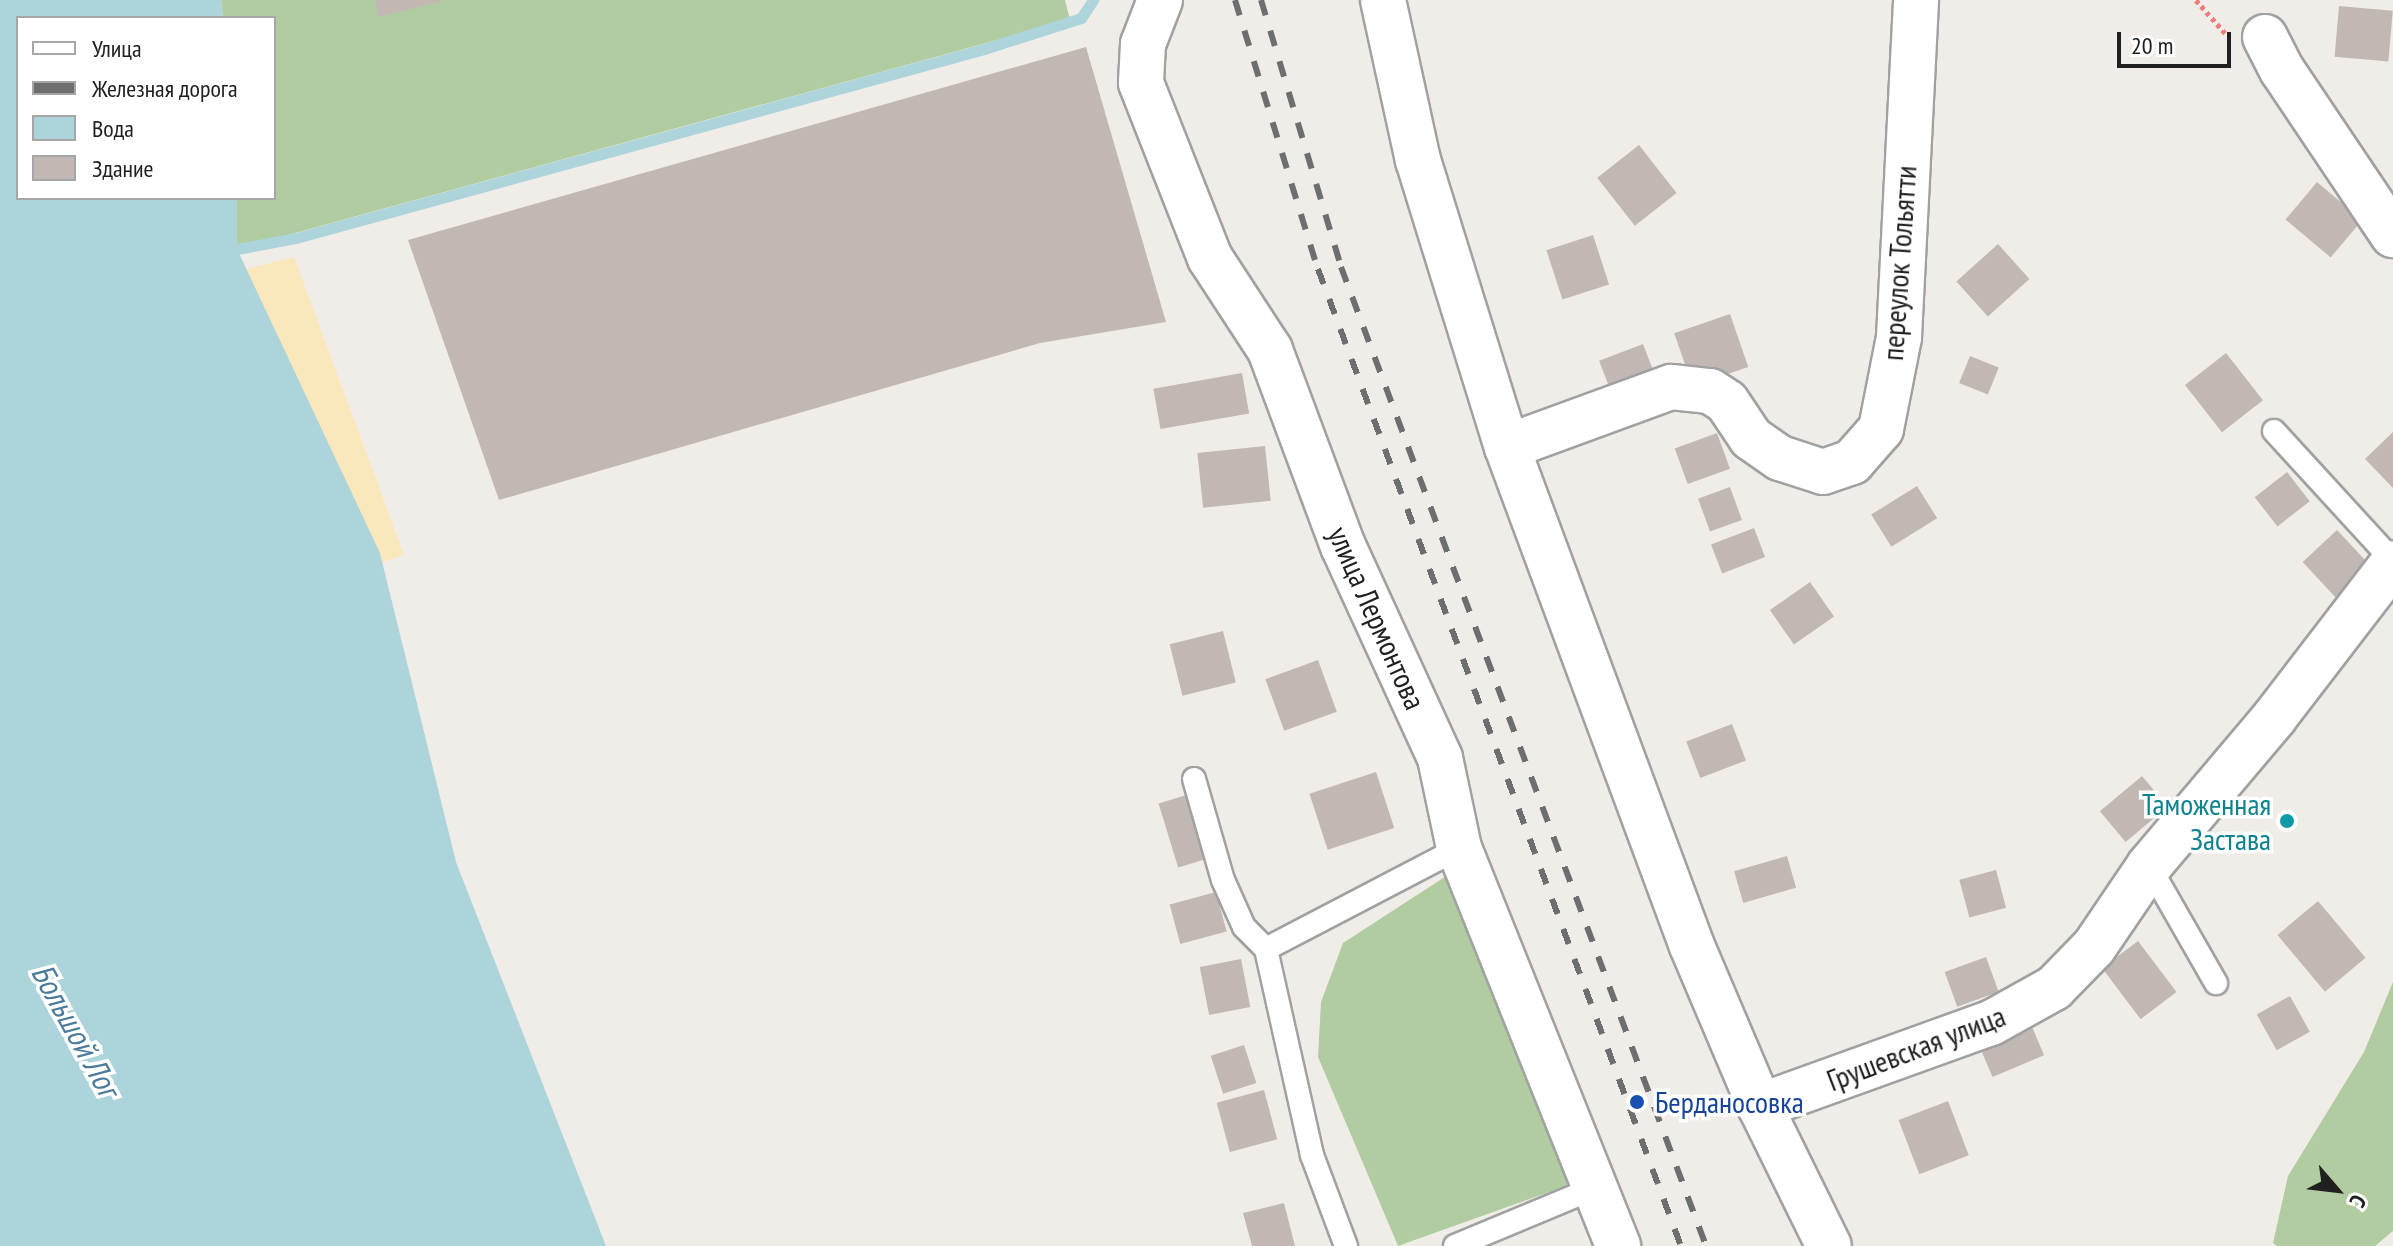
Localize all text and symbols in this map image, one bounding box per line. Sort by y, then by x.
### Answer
legend [16,16,276,200]
scale bar [2121,16,2235,66]
text: 20 m [2131,30,2173,61]
text: Улица [92,33,142,64]
text: Железная дорога [92,73,238,104]
text: Вода [92,113,134,144]
text: Здание [92,153,153,184]
street label: переулок Тольятти [1874,164,1924,362]
street label: улица Лермонтова [1321,521,1433,715]
place label: Таможенная Застава [2142,786,2271,856]
marker: Таможенная Застава [2278,812,2296,830]
water label: Большой Лог [24,957,128,1103]
street label: Грушевская улица [1822,997,2010,1099]
place label: Берданосовка [1655,1084,1804,1120]
marker: Берданосовка [1626,1091,1648,1113]
north arrow [2297,1150,2377,1230]
text: С [2343,1190,2373,1212]

